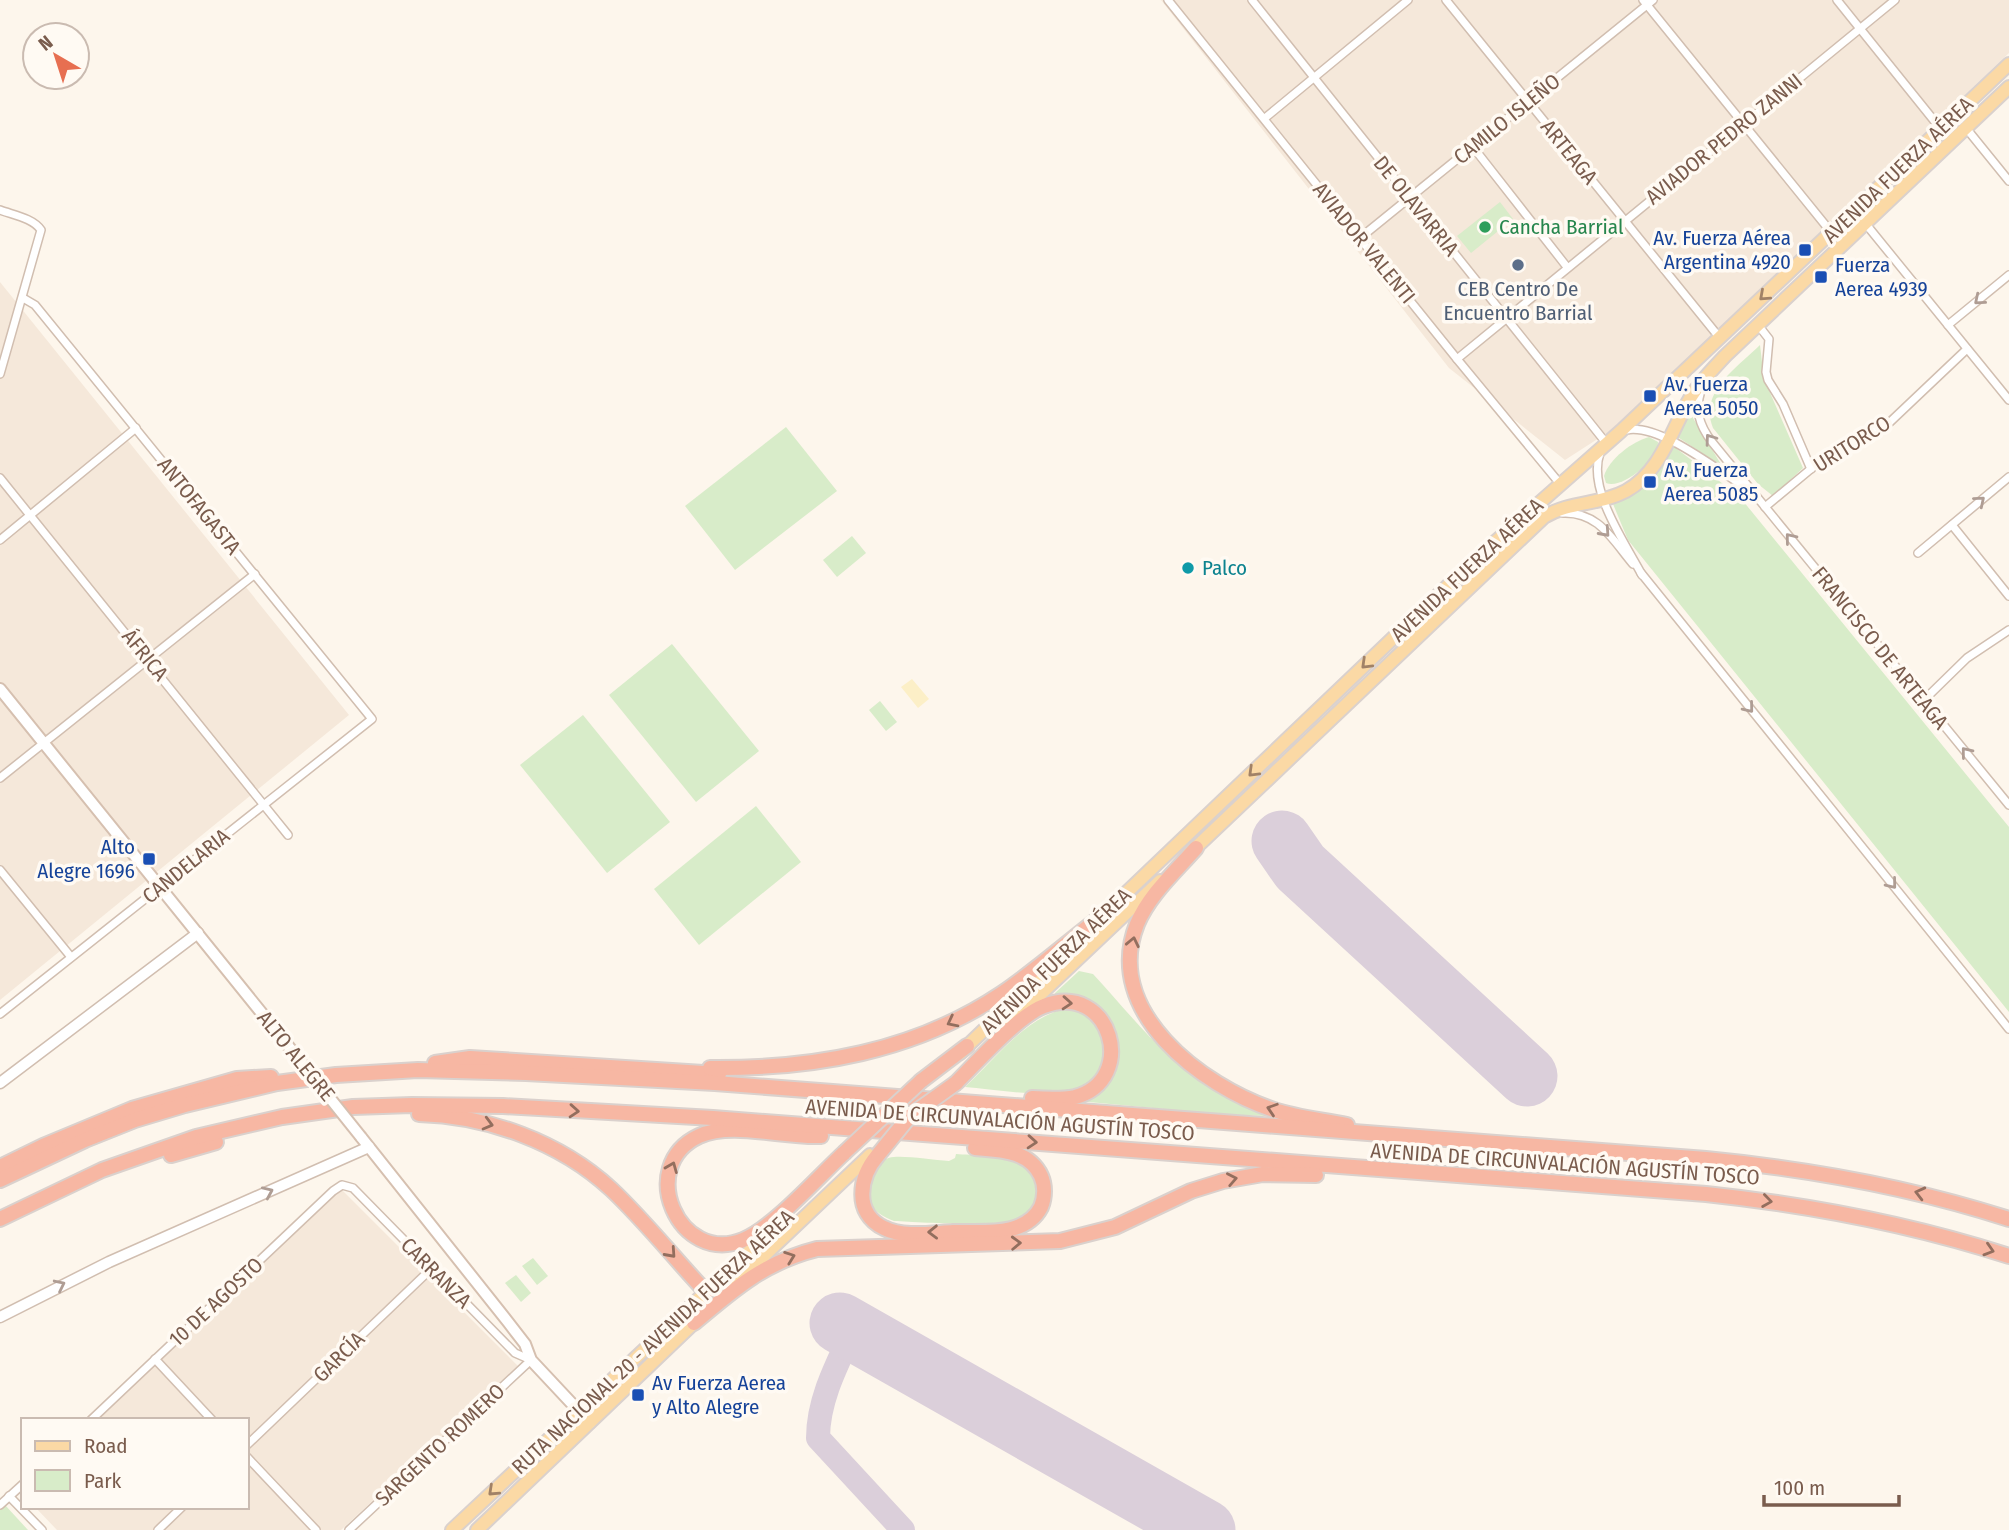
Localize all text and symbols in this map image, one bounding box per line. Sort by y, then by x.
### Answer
north arrow [21,21,91,91]
text: N [34,31,57,56]
street label: CAMILO ISLEÑO [1448,68,1566,170]
street label: AVIADOR PEDRO ZANNI [1640,68,1808,210]
street label: AVENIDA FUERZA AÉREA [1817,91,1979,249]
street label: ARTEAGA [1535,114,1603,190]
street label: DE OLAVARRIA [1368,151,1464,261]
street label: AVIADOR VALENTI [1307,177,1421,309]
place label: Cancha Barrial [1499,214,1624,240]
marker: Cancha Barrial [1477,219,1493,235]
place label: Av. Fuerza Aérea Argentina 4920 [1653,225,1791,275]
marker: Av. Fuerza Aérea Argentina 4920 [1797,242,1813,258]
place label: Fuerza Aerea 4939 [1835,252,1928,302]
marker: CEB Centro De Encuentro Barrial [1510,257,1526,273]
marker: Fuerza Aerea 4939 [1813,269,1829,285]
place label: CEB Centro De Encuentro Barrial [1444,276,1593,326]
one-way arrow [1759,288,1772,301]
one-way arrow [1974,292,1987,304]
place label: Av. Fuerza Aerea 5050 [1664,371,1759,421]
marker: Av. Fuerza Aerea 5050 [1642,388,1658,404]
street label: URITORCO [1809,410,1895,478]
one-way arrow [1706,434,1718,447]
street label: ANTOFAGASTA [152,452,246,560]
place label: Av. Fuerza Aerea 5085 [1664,457,1758,507]
marker: Av. Fuerza Aerea 5085 [1642,474,1658,490]
street label: AVENIDA FUERZA AÉREA [1385,493,1549,647]
one-way arrow [1972,497,1985,509]
one-way arrow [1597,523,1609,536]
one-way arrow [1786,533,1799,546]
place label: Palco [1202,555,1247,581]
marker: Palco [1180,560,1196,576]
street label: FRANCISCO DE ARTEAGA [1806,561,1954,735]
street label: ÁFRICA [116,624,174,686]
one-way arrow [1362,655,1375,668]
one-way arrow [1741,699,1753,712]
one-way arrow [1961,747,1974,759]
one-way arrow [1249,763,1262,776]
street label: CANDELARIA [137,823,235,909]
place label: Alto Alegre 1696 [37,834,135,884]
marker: Alto Alegre 1696 [141,851,157,867]
one-way arrow [1884,876,1896,889]
street label: AVENIDA FUERZA AÉREA [975,882,1137,1040]
one-way arrow [1124,936,1139,948]
one-way arrow [1062,996,1073,1011]
street label: ALTO ALEGRE [252,1005,340,1107]
one-way arrow [947,1013,959,1027]
street label: AVENIDA DE CIRCUNVALACIÓN AGUSTÍN TOSCO [805,1093,1195,1147]
one-way arrow [569,1103,580,1118]
one-way arrow [1266,1103,1278,1117]
one-way arrow [482,1116,494,1130]
one-way arrow [1027,1135,1038,1150]
street label: AVENIDA DE CIRCUNVALACIÓN AGUSTÍN TOSCO [1370,1137,1760,1191]
one-way arrow [664,1161,678,1173]
one-way arrow [1226,1173,1238,1188]
one-way arrow [261,1186,273,1200]
one-way arrow [1914,1187,1926,1201]
one-way arrow [1761,1193,1773,1208]
street label: RUTA NACIONAL 20 - AVENIDA FUERZA AÉREA [506,1204,800,1480]
one-way arrow [927,1225,938,1240]
street label: CARRANZA [395,1232,477,1314]
one-way arrow [1011,1235,1022,1250]
one-way arrow [1983,1241,1995,1256]
one-way arrow [662,1245,675,1258]
one-way arrow [784,1251,796,1265]
street label: 10 DE AGOSTO [164,1252,268,1352]
one-way arrow [53,1280,65,1294]
street label: GARCÍA [308,1326,370,1388]
place label: Av Fuerza Aerea y Alto Alegre [652,1370,786,1420]
street label: SARGENTO ROMERO [370,1378,510,1512]
marker: Av Fuerza Aerea y Alto Alegre [630,1387,646,1403]
legend [21,1418,248,1509]
text: Road [84,1433,128,1459]
scale bar [1764,1464,1899,1508]
text: Park [84,1468,122,1494]
text: 100 m [1774,1475,1825,1501]
one-way arrow [489,1483,502,1495]

